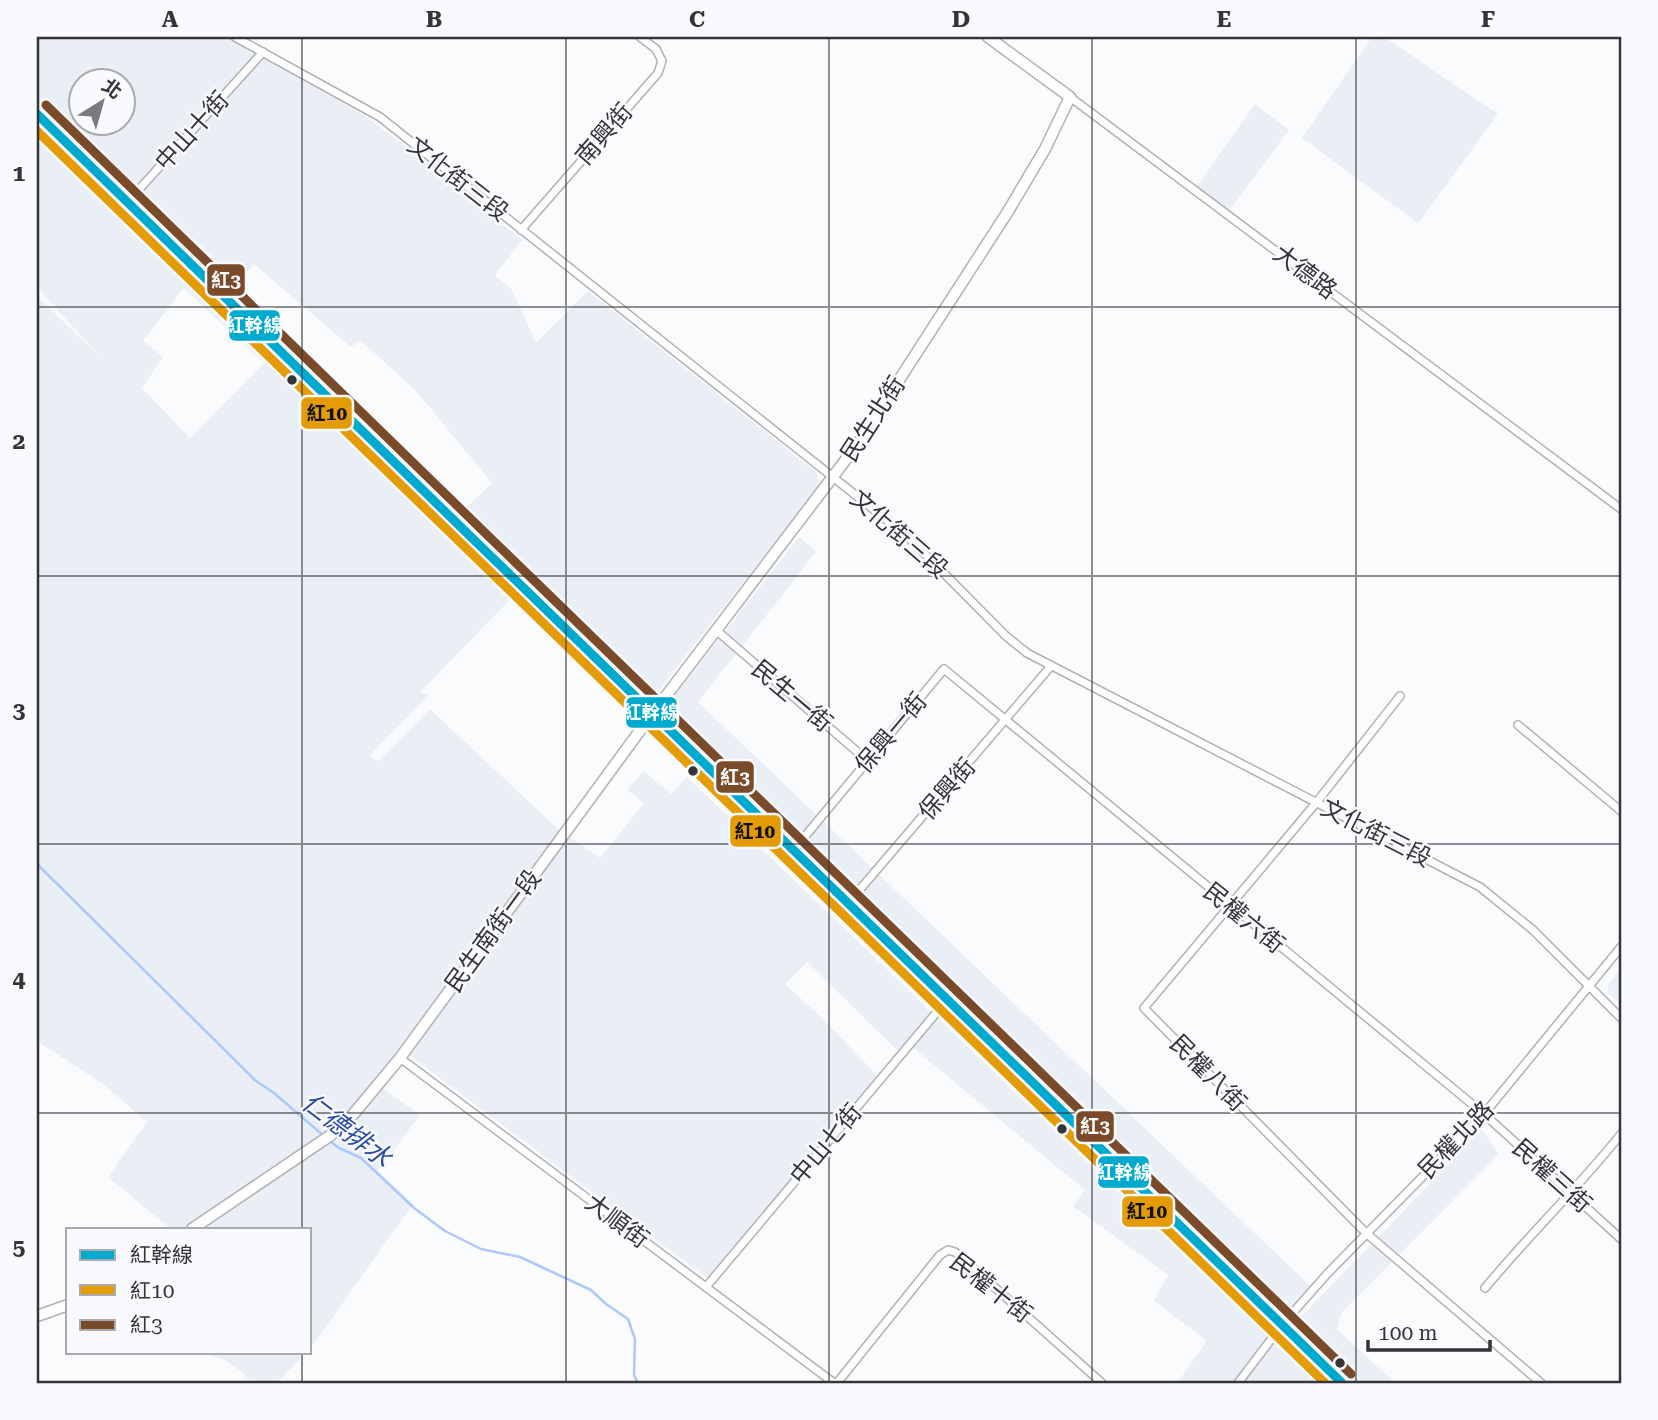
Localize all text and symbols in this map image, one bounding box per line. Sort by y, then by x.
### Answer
text: A [162,6,179,33]
text: B [426,6,442,33]
text: C [689,6,705,33]
text: D [952,6,970,33]
text: E [1217,6,1231,33]
text: F [1481,6,1495,33]
north arrow [66,66,136,136]
text: 北 [97,74,126,104]
street label: 中山十街 [149,86,235,176]
street label: 南興街 [570,98,638,170]
street label: 文化街三段 [402,131,514,227]
text: 1 [13,160,26,187]
street label: 大德路 [1268,239,1342,305]
line badge: 紅3 [206,263,246,297]
text: 紅3 [211,269,241,292]
line badge: 紅幹線 [228,309,281,342]
text: 紅幹線 [225,314,283,337]
street label: 民生北街 [835,371,911,467]
unlabelled marker [285,373,299,387]
line badge: 紅10 [300,396,353,430]
text: 紅10 [307,402,347,425]
text: 2 [13,428,25,455]
street label: 文化街三段 [845,484,953,584]
street label: 民生一街 [746,654,838,738]
street label: 保興一街 [849,687,933,779]
line badge: 紅幹線 [625,696,678,729]
text: 3 [13,697,26,724]
text: 紅幹線 [622,701,680,724]
street label: 保興街 [913,753,981,825]
line badge: 紅3 [715,760,755,794]
unlabelled marker [686,764,700,778]
text: 紅3 [720,766,750,789]
street label: 文化街三段 [1316,793,1436,873]
line badge: 紅10 [729,814,782,848]
text: 紅10 [735,820,775,843]
street label: 民生南街一段 [439,865,547,997]
street label: 民權六街 [1198,877,1290,959]
text: 4 [13,966,26,993]
street label: 民權八街 [1164,1029,1252,1117]
water label: 仁德排水 [296,1087,398,1174]
street label: 民權北路 [1413,1096,1499,1184]
street label: 中山七街 [784,1098,868,1190]
line badge: 紅3 [1075,1110,1115,1143]
text: 紅3 [1080,1115,1110,1138]
unlabelled marker [1055,1122,1069,1136]
street label: 民權三街 [1507,1133,1597,1219]
line badge: 紅幹線 [1097,1155,1150,1189]
text: 紅幹線 [1095,1161,1153,1184]
street label: 大順街 [580,1188,654,1254]
line badge: 紅10 [1121,1195,1174,1228]
text: 紅10 [1127,1200,1167,1223]
legend [66,1228,312,1354]
text: 5 [13,1234,26,1261]
text: 紅幹線 [130,1243,193,1267]
street label: 民權十街 [945,1247,1037,1329]
text: 紅10 [130,1279,175,1303]
scale bar [1368,1308,1490,1352]
text: 紅3 [130,1313,163,1337]
text: 100 m [1378,1321,1438,1345]
unlabelled marker [1333,1356,1347,1370]

